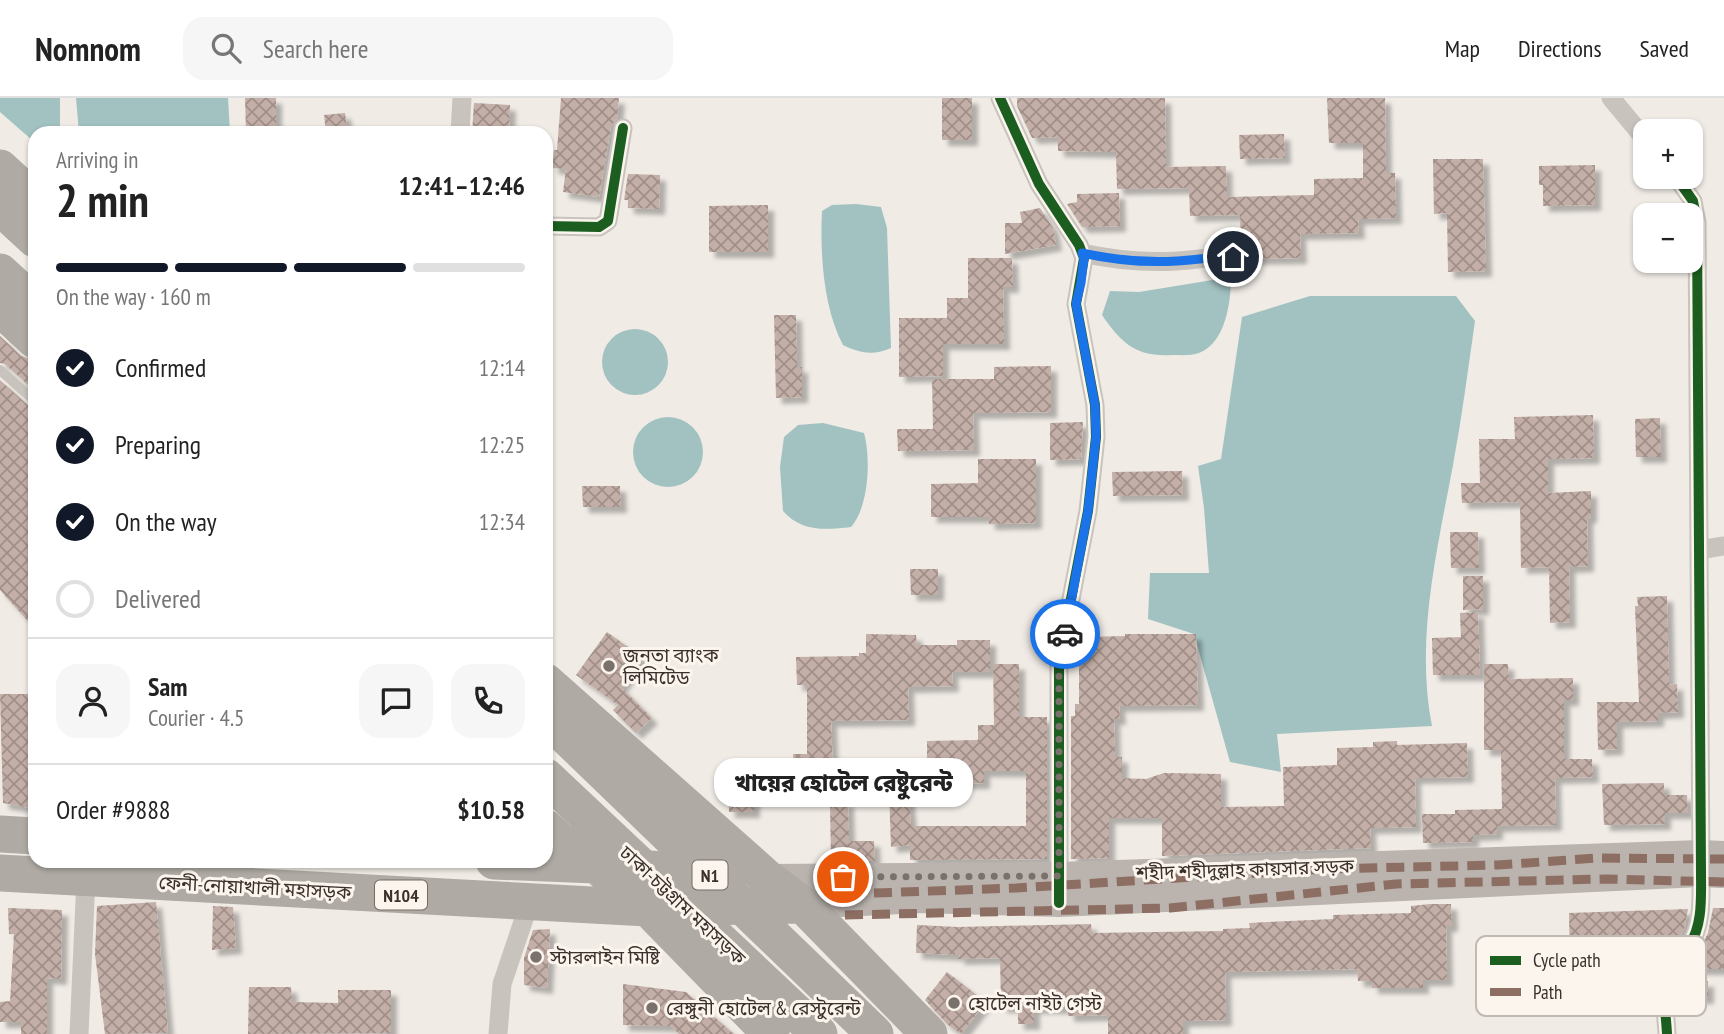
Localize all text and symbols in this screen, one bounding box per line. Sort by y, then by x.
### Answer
search box [183,17,673,80]
text: Nomnom [35,27,141,70]
icon: search [207,29,245,67]
text: Search here [263,32,368,65]
text: Map [1445,33,1480,64]
text: Directions [1518,33,1602,64]
text: Saved [1640,33,1689,64]
map controls [1633,119,1703,273]
button: + [1633,119,1703,189]
text: Arriving in [56,145,138,174]
text: 12:41–12:46 [398,169,525,202]
text: 2 min [56,170,149,230]
button: − [1633,203,1703,273]
pin [1203,227,1263,287]
icon: home [1214,238,1252,276]
text: On the way · 160 m [56,282,211,311]
icon: check [56,349,94,387]
text: Confirmed [115,351,206,384]
text: 12:14 [479,353,525,382]
icon: check [56,426,94,464]
text: Preparing [115,428,201,461]
text: 12:25 [479,430,525,459]
icon: check [56,503,94,541]
text: On the way [115,505,217,538]
text: 12:34 [479,507,525,536]
text: Delivered [115,582,201,615]
courier [1030,599,1100,669]
icon: car [1046,615,1084,653]
place label: জনতা ব্যাংক লিমিটেড [622,643,719,689]
marker: জনতা ব্যাংক লিমিটেড [601,658,617,674]
button: person [56,664,130,738]
button: chat [359,664,433,738]
button: phone [451,664,525,738]
text: Sam [148,670,187,703]
text: Courier · 4.5 [148,703,244,732]
callout: খায়ের হোটেল রেষ্টুরেন্ট [714,758,973,807]
text: খায়ের হোটেল রেষ্টুরেন্ট [734,768,953,797]
text: Order #9888 [56,793,171,826]
text: $10.58 [457,793,525,826]
street label: ঢাকা-চট্টগ্রাম মহাসড়ক [614,840,752,970]
pin [813,847,873,907]
street label: শহীদ শহীদুল্লাহ কায়সার সড়ক [1134,853,1355,885]
icon: bag [824,858,862,896]
road number: N1 [692,860,728,890]
street label: ফেনী-নোয়াখালী মহাসড়ক [158,870,353,904]
road number: N104 [375,880,427,910]
legend [1476,936,1706,1016]
place label: স্টারলাইন মিষ্টি [549,945,661,969]
text: Cycle path [1533,948,1601,972]
marker: স্টারলাইন মিষ্টি [528,949,544,965]
text: Path [1533,980,1562,1004]
place label: হোটেল নাইট গেস্ট [968,991,1102,1015]
marker: হোটেল নাইট গেস্ট [946,995,962,1011]
place label: রেঙ্গুনী হোটেল & রেস্টুরেন্ট [666,996,862,1020]
marker: রেঙ্গুনী হোটেল & রেস্টুরেন্ট [644,1000,660,1016]

